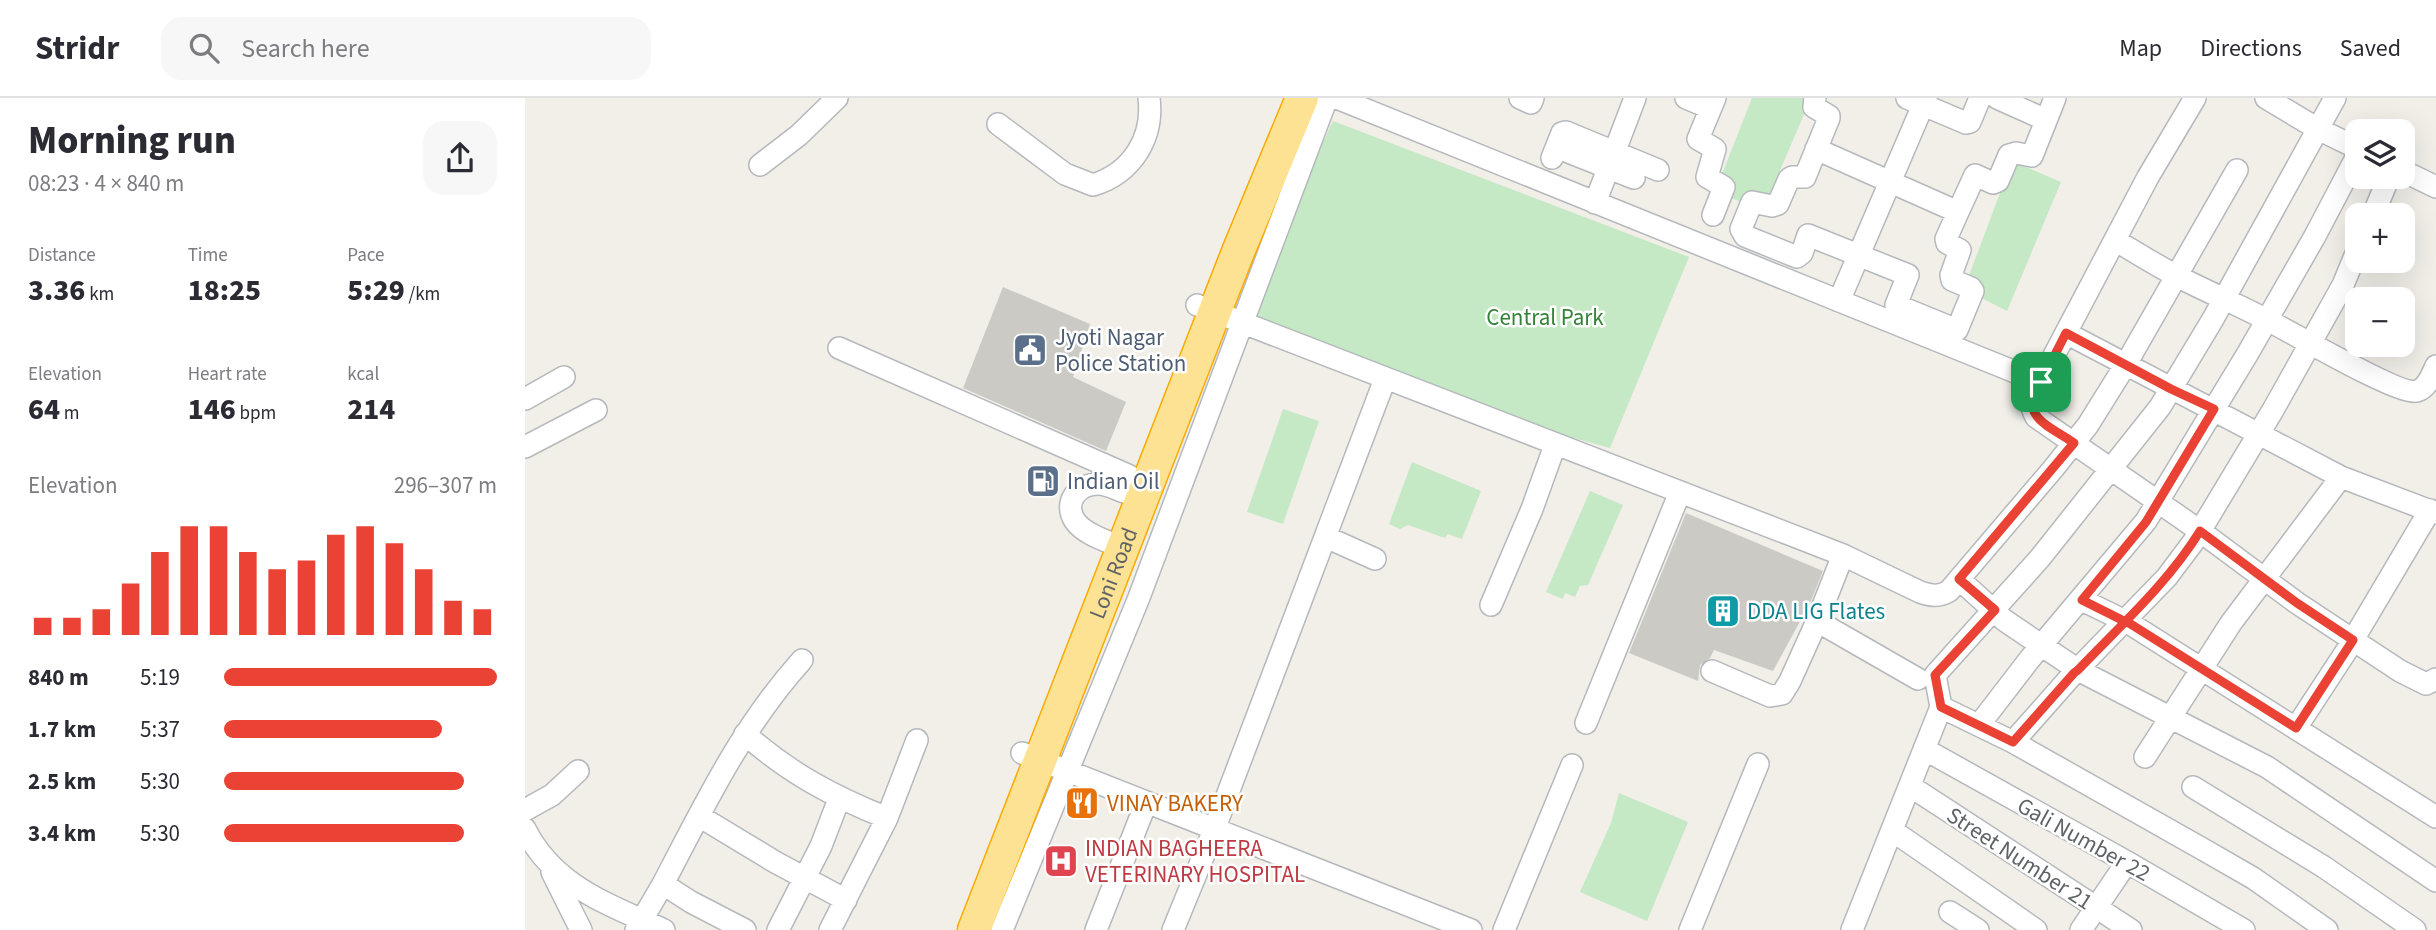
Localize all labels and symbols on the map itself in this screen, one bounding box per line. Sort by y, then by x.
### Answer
park label: Central Park [1486,301,1604,334]
place label: Jyoti Nagar Police Station [1055,321,1186,380]
public building icon: Jyoti Nagar Police Station [1011,331,1049,369]
pin [2011,352,2071,412]
fuel station icon: Indian Oil [1024,462,1062,500]
place label: Indian Oil [1067,465,1160,498]
street label: Loni Road [1081,523,1146,624]
building icon: DDA LIG Flates [1704,592,1742,630]
place label: DDA LIG Flates [1747,595,1885,628]
restaurant icon: VINAY BAKERY [1063,784,1101,822]
place label: VINAY BAKERY [1107,787,1243,820]
street label: Gali Number 22 [2011,789,2156,890]
street label: Street Number 21 [1940,799,2099,918]
place label: INDIAN BAGHEERA VETERINARY HOSPITAL [1085,832,1305,891]
hospital icon: INDIAN BAGHEERA VETERINARY HOSPITAL [1042,842,1080,880]

